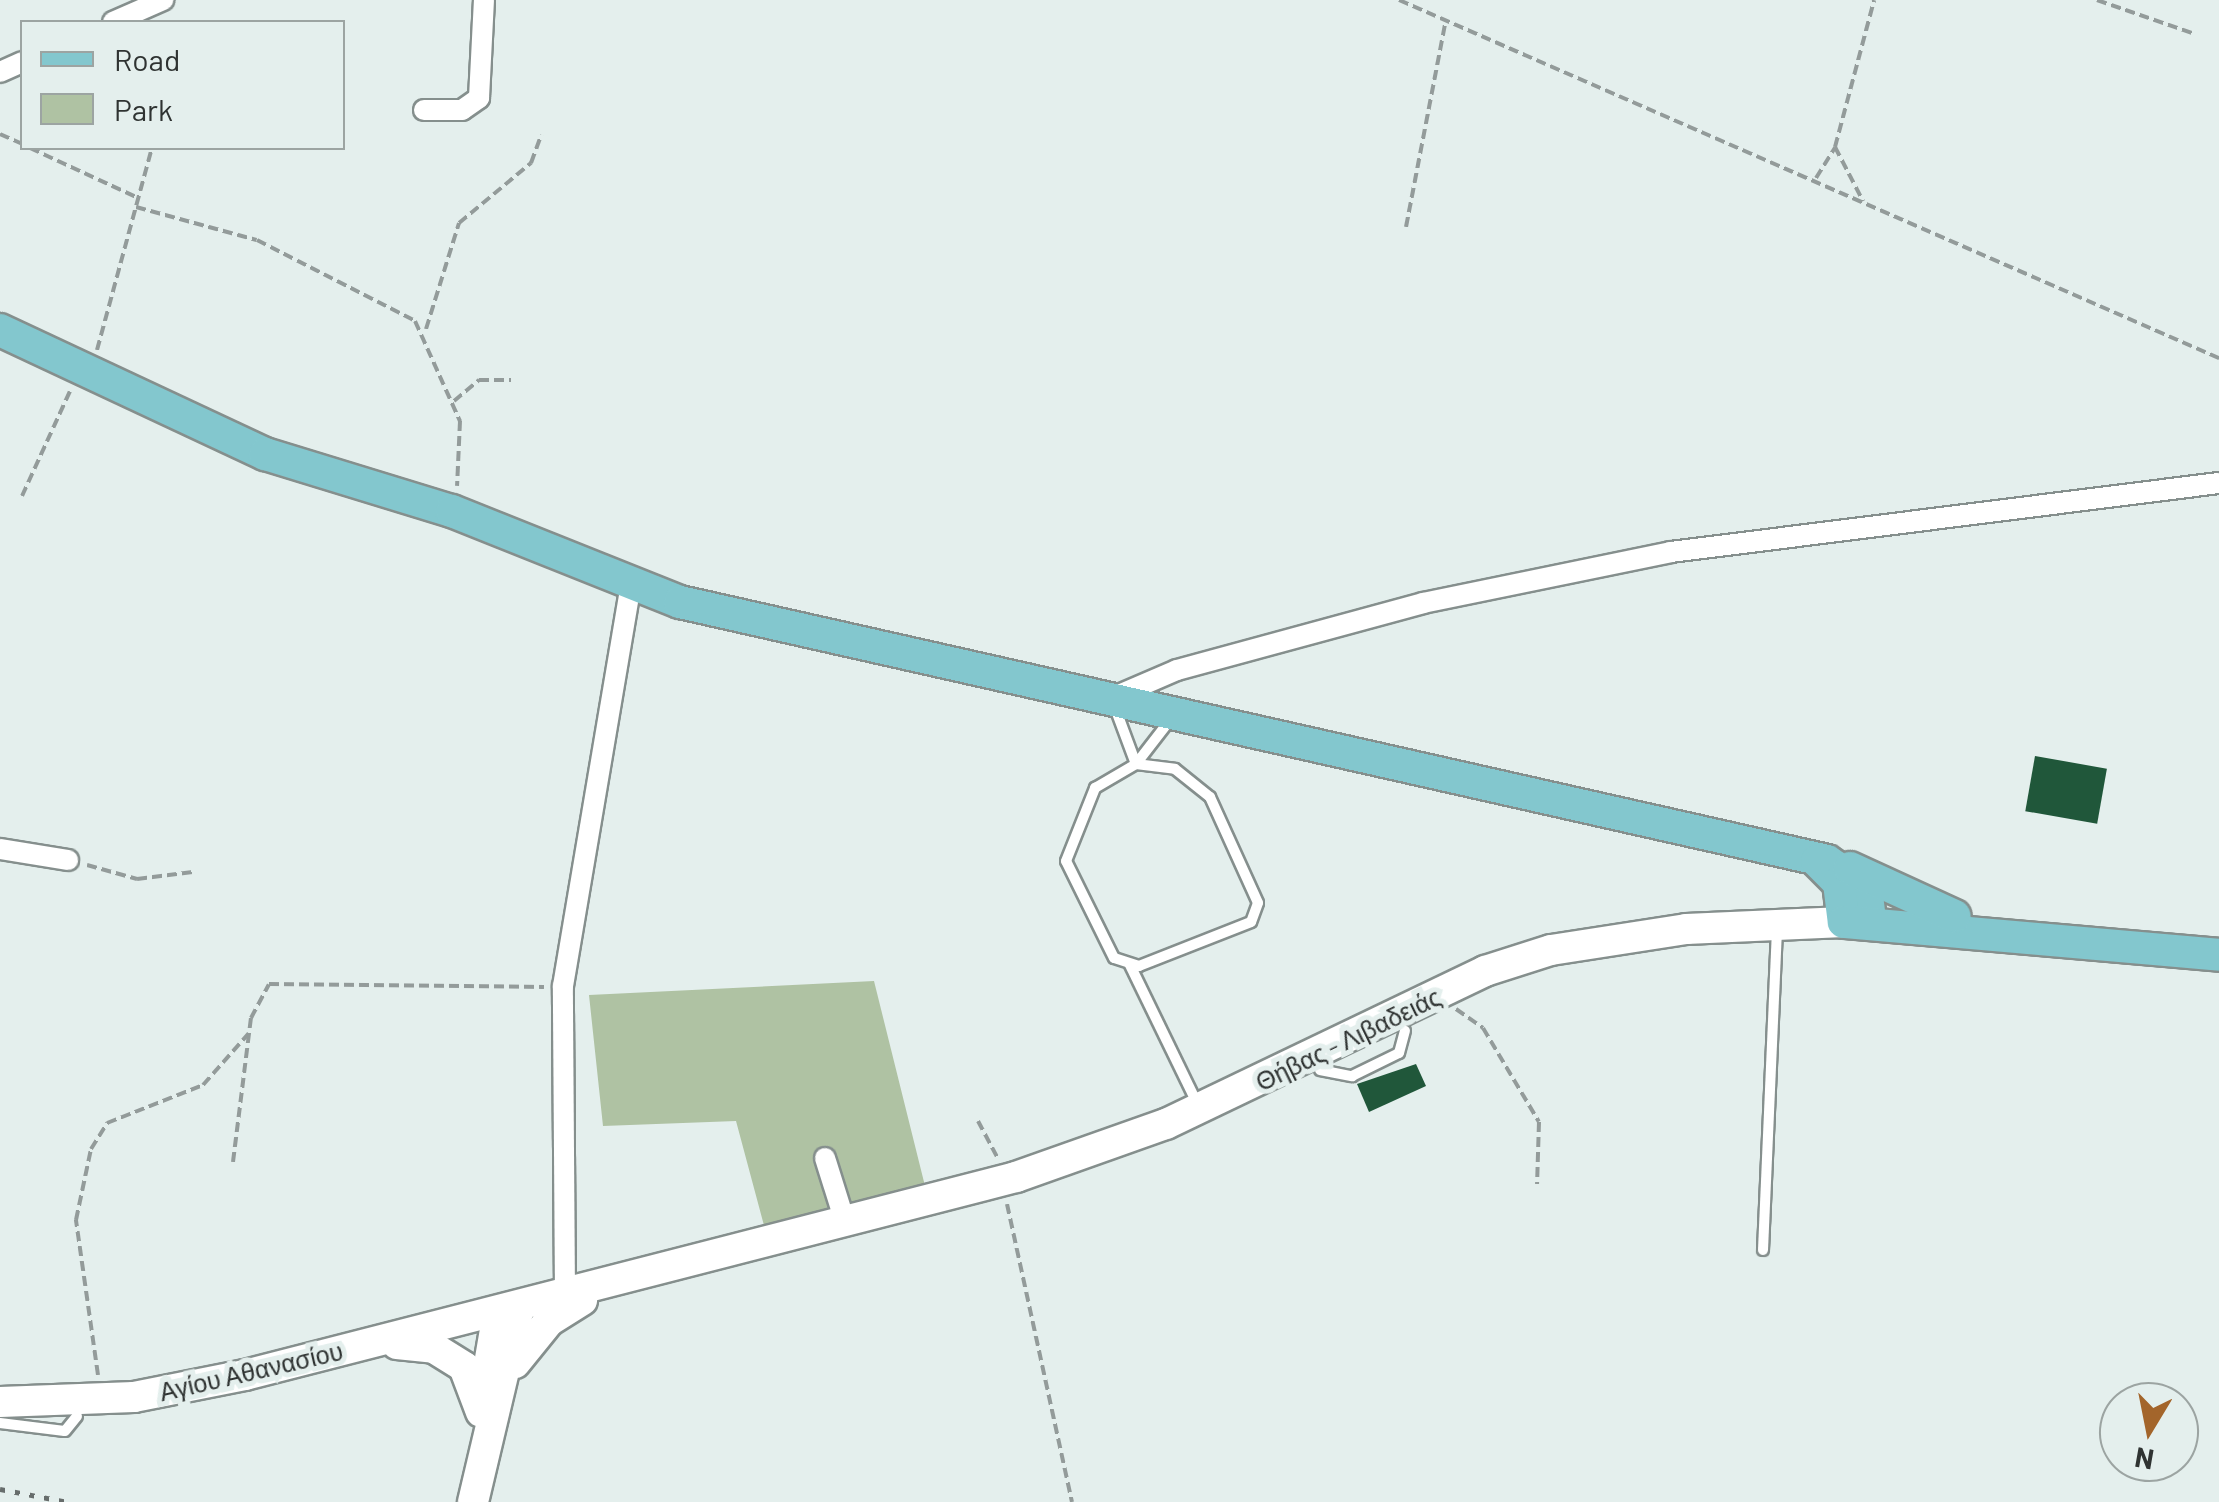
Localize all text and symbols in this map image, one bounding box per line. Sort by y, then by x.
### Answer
legend [20,20,345,150]
text: Road [114,41,180,77]
text: Park [114,91,173,127]
street label: Θήβας - Λιβαδειάς [1251,981,1445,1097]
street label: Αγίου Αθανασίου [156,1335,346,1407]
north arrow [2099,1382,2199,1482]
text: N [2132,1441,2156,1478]

